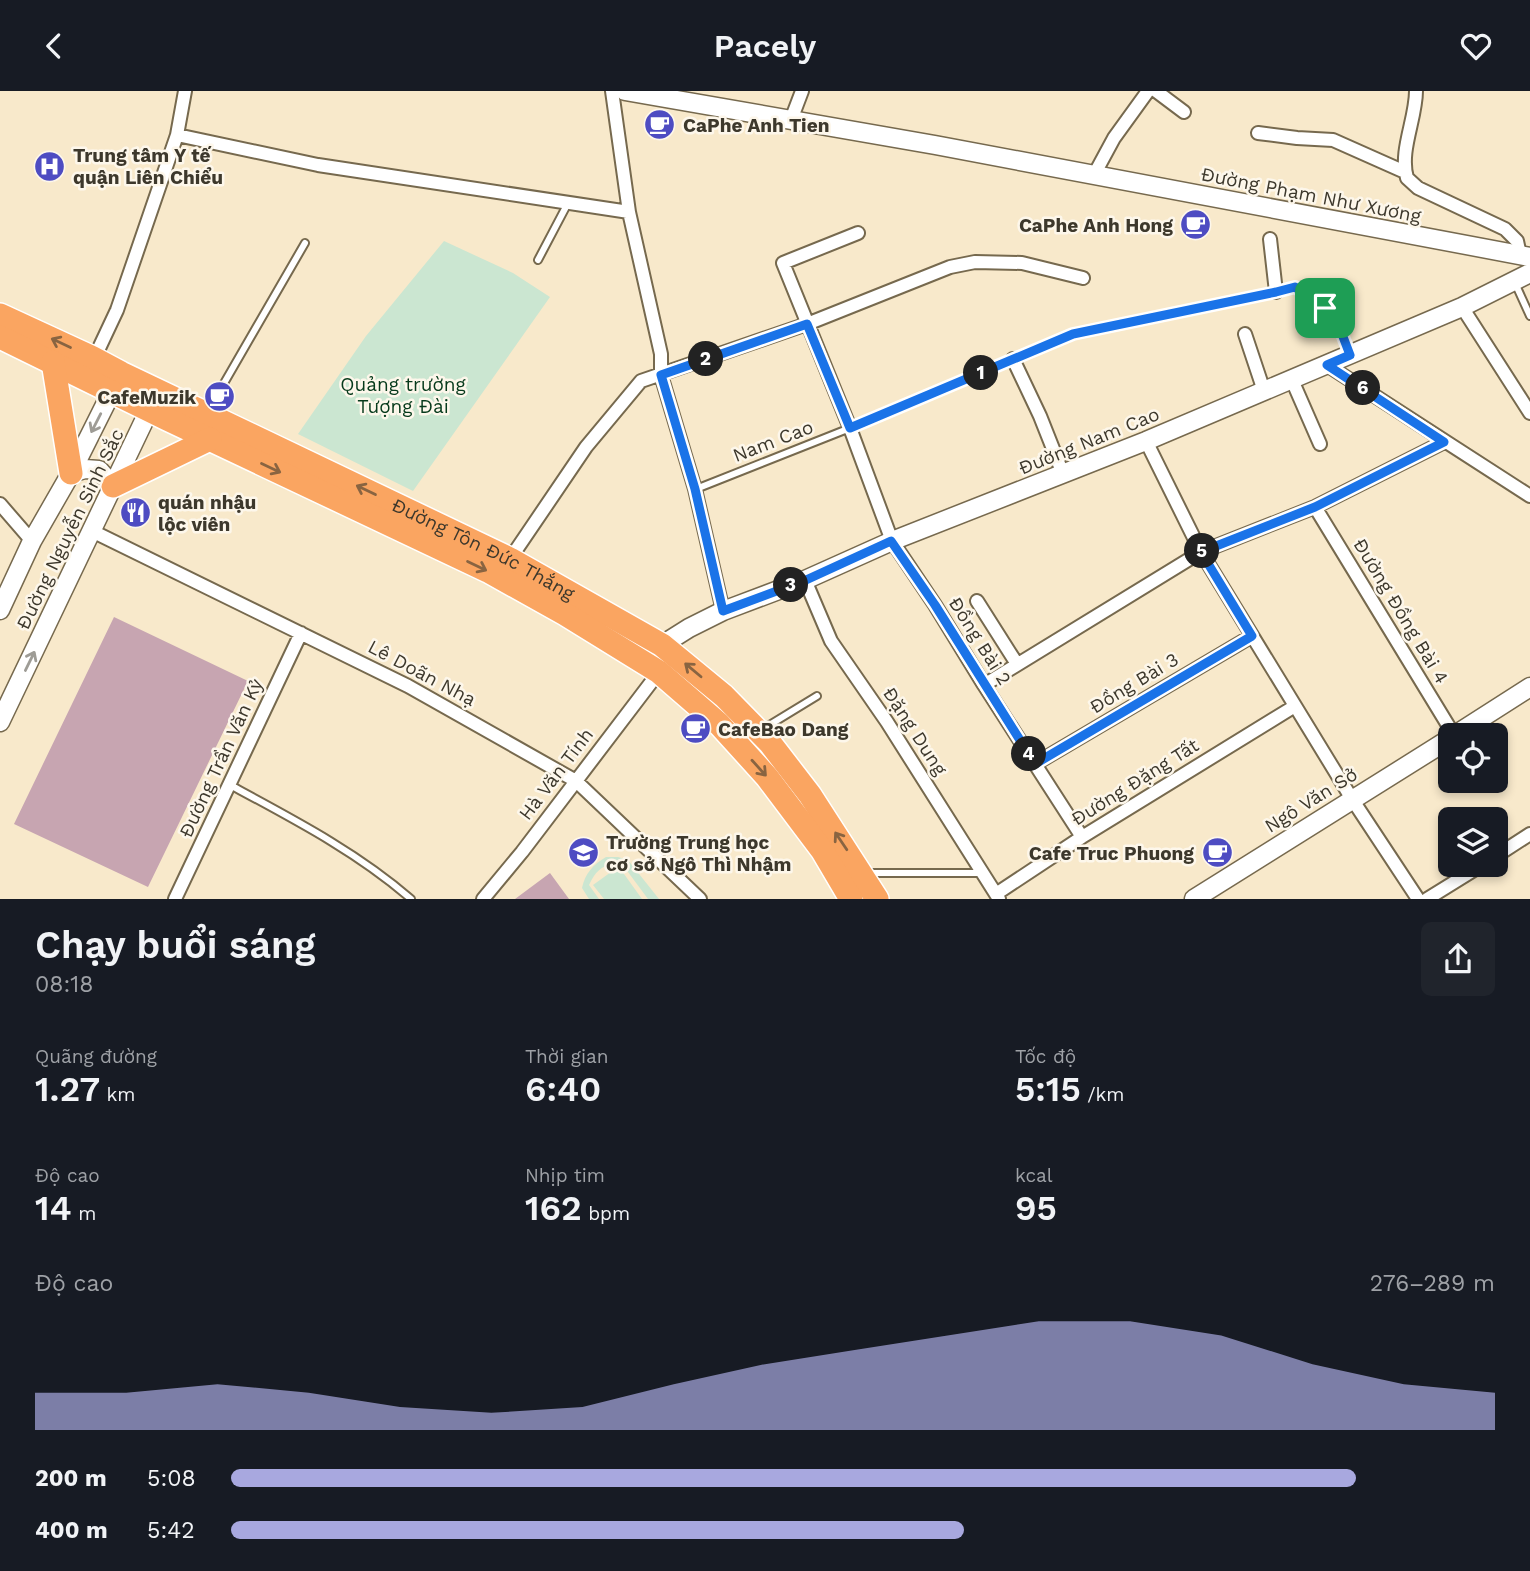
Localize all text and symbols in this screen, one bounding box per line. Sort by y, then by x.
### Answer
icon: back [35,27,73,65]
text: Pacely [714,27,816,65]
icon: heart [1457,27,1495,65]
cafe icon: CaPhe Anh Tien [643,108,677,142]
place label: CaPhe Anh Tien [683,114,829,137]
place label: Trung tâm Y tế quận Liên Chiểu [73,144,223,189]
hospital icon: Trung tâm Y tế quận Liên Chiểu [33,149,67,183]
street label: Đường Phạm Như Xương [1199,162,1424,228]
cafe icon: CaPhe Anh Hong [1179,208,1213,242]
place label: CaPhe Anh Hong [1019,214,1173,237]
pin [1295,278,1355,338]
icon: arrive [1306,289,1344,327]
one-way arrow [51,336,72,349]
pin: 2 [688,341,724,377]
text: 2 [700,347,711,370]
pin: 1 [964,355,998,391]
text: 1 [976,361,985,384]
pin: 6 [1346,371,1380,405]
park label: Quảng trường Tượng Đài [340,373,467,418]
text: 6 [1357,376,1368,399]
cafe icon: CafeMuzik [202,380,236,414]
place label: CafeMuzik [97,386,196,409]
street label: Đường Nam Cao [1015,402,1163,480]
one-way arrow [89,412,103,433]
street label: Nam Cao [729,415,817,467]
street label: Đường Nguyễn Sinh Sắc [11,425,129,633]
one-way arrow [260,462,281,475]
one-way arrow [356,483,377,496]
place label: quán nhậu lộc viên [158,491,256,536]
street label: Đường Tôn Đức Thắng [388,493,580,605]
restaurant icon: quán nhậu lộc viên [118,496,152,530]
pin: 5 [1184,533,1220,568]
street label: Đường Đồng Bài 4 [1349,534,1453,688]
text: 5 [1196,539,1207,562]
one-way arrow [466,559,487,573]
pin: 3 [774,567,808,603]
text: 3 [785,573,796,596]
street label: Đồng Bài 2 [944,593,1016,689]
street label: Lê Doãn Nhạ [364,635,480,711]
street label: Đồng Bài 3 [1085,648,1183,718]
one-way arrow [23,651,37,672]
one-way arrow [684,662,702,678]
street label: Đường Trần Văn Kỷ [174,675,268,841]
street label: Đặng Dung [878,683,952,780]
cafe icon: CafeBao Dang [678,712,712,746]
place label: CafeBao Dang [718,718,849,741]
street label: Hà Văn Tính [514,723,598,825]
map controls [1438,723,1508,877]
button: locate [1438,723,1508,793]
street label: Đường Đặng Tất [1067,734,1203,830]
pin: 4 [1012,737,1046,771]
text: 4 [1022,742,1035,765]
one-way arrow [751,759,767,777]
street label: Ngô Văn Sở [1260,762,1362,838]
button: layers [1438,807,1508,877]
place label: Trường Trung học cơ sở Ngô Thì Nhậm [606,831,791,876]
one-way arrow [834,832,848,852]
school or university icon: Trường Trung học cơ sở Ngô Thì Nhậm [566,836,600,870]
cafe icon: Cafe Truc Phuong [1200,836,1234,870]
place label: Cafe Truc Phuong [1029,842,1194,865]
button: share [1421,922,1495,996]
text: Chạy buổi sáng [35,923,315,967]
text: 08:18 [35,971,93,998]
text: Quãng đường [35,1045,157,1068]
text: Thời gian [525,1045,608,1068]
text: Tốc độ [1015,1045,1076,1068]
text: 1.27 [35,1068,100,1110]
text: 6:40 [525,1068,601,1110]
text: 5:15 [1015,1068,1081,1110]
text: km [100,1083,135,1106]
text: /km [1081,1083,1124,1106]
text: Độ cao [35,1164,100,1187]
text: Nhịp tim [525,1164,605,1187]
text: kcal [1015,1164,1053,1187]
text: 14 [35,1187,72,1229]
text: 162 [525,1187,582,1229]
text: 95 [1015,1187,1057,1229]
text: m [72,1202,96,1225]
text: bpm [582,1202,630,1225]
text: Độ cao [35,1270,113,1297]
text: 276–289 m [1370,1270,1495,1297]
text: 200 m [35,1465,107,1492]
text: 5:08 [147,1465,196,1492]
text: 400 m [35,1517,108,1544]
text: 5:42 [147,1517,195,1544]

